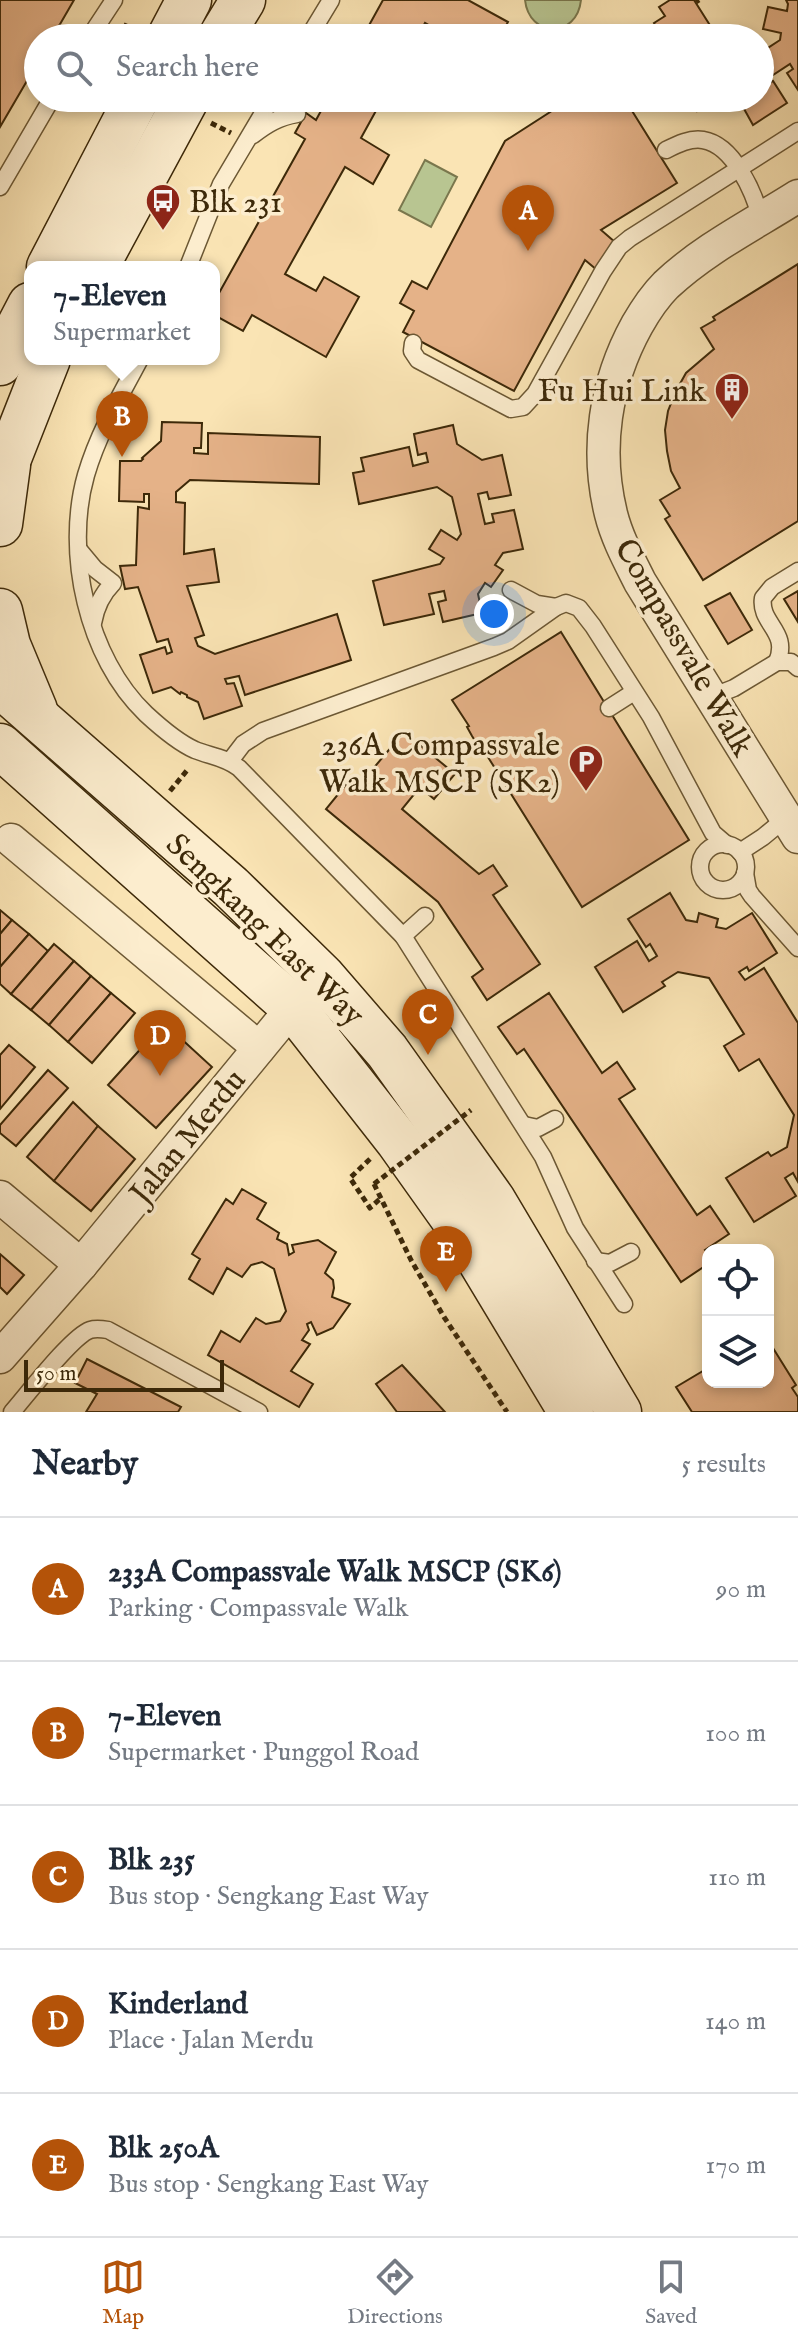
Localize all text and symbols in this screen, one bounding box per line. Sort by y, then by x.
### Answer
search box [24,24,774,112]
icon: search [52,46,96,90]
text: Search here [116,49,259,87]
bus stop icon: Blk 231 [144,182,182,232]
place label: Blk 231 [189,183,282,224]
pin: A [502,185,554,251]
popup [24,261,220,365]
text: 7-Eleven [53,278,167,316]
text: Supermarket [53,316,191,349]
building icon: Fu Hui Link [713,371,751,421]
place label: Fu Hui Link [538,372,707,413]
pin: B [96,391,148,457]
street label: Compassvale Walk [604,532,762,765]
your location [474,594,514,634]
place label: 236A Compassvale Walk MSCP (SK2) [319,726,560,804]
parking icon: 236A Compassvale Walk MSCP (SK2) [567,743,605,793]
street label: Sengkang East Way [156,825,373,1036]
pin: C [402,989,454,1055]
pin: D [134,1010,186,1076]
street label: Jalan Merdu [120,1061,256,1216]
pin: E [420,1226,472,1292]
map controls [702,1244,774,1388]
button: locate [702,1244,774,1316]
button: layers [702,1316,774,1388]
scale bar [24,1356,224,1392]
text: 50 m [36,1360,77,1388]
text: Nearby [32,1443,138,1486]
text: 5 results [682,1448,766,1481]
text: 233A Compassvale Walk MSCP (SK6) [108,1554,562,1592]
text: A [49,1573,67,1606]
text: 90 m [716,1573,766,1606]
text: Parking · Compassvale Walk [108,1592,409,1625]
text: 7-Eleven [108,1698,222,1736]
text: B [49,1717,67,1750]
text: 100 m [705,1717,766,1750]
text: Supermarket · Punggol Road [108,1736,419,1769]
text: Blk 235 [108,1842,195,1880]
text: C [49,1861,67,1894]
text: 110 m [708,1861,766,1894]
text: Bus stop · Sengkang East Way [108,1880,429,1913]
text: Kinderland [108,1986,248,2024]
text: D [48,2005,68,2038]
text: 140 m [705,2005,766,2038]
text: Place · Jalan Merdu [108,2024,314,2057]
text: Blk 250A [108,2130,218,2168]
text: E [49,2149,67,2182]
text: 170 m [706,2149,766,2182]
text: Bus stop · Sengkang East Way [108,2168,429,2201]
tab: Map [101,2255,145,2331]
tab: Directions [347,2255,443,2331]
tab: Saved [645,2255,697,2331]

